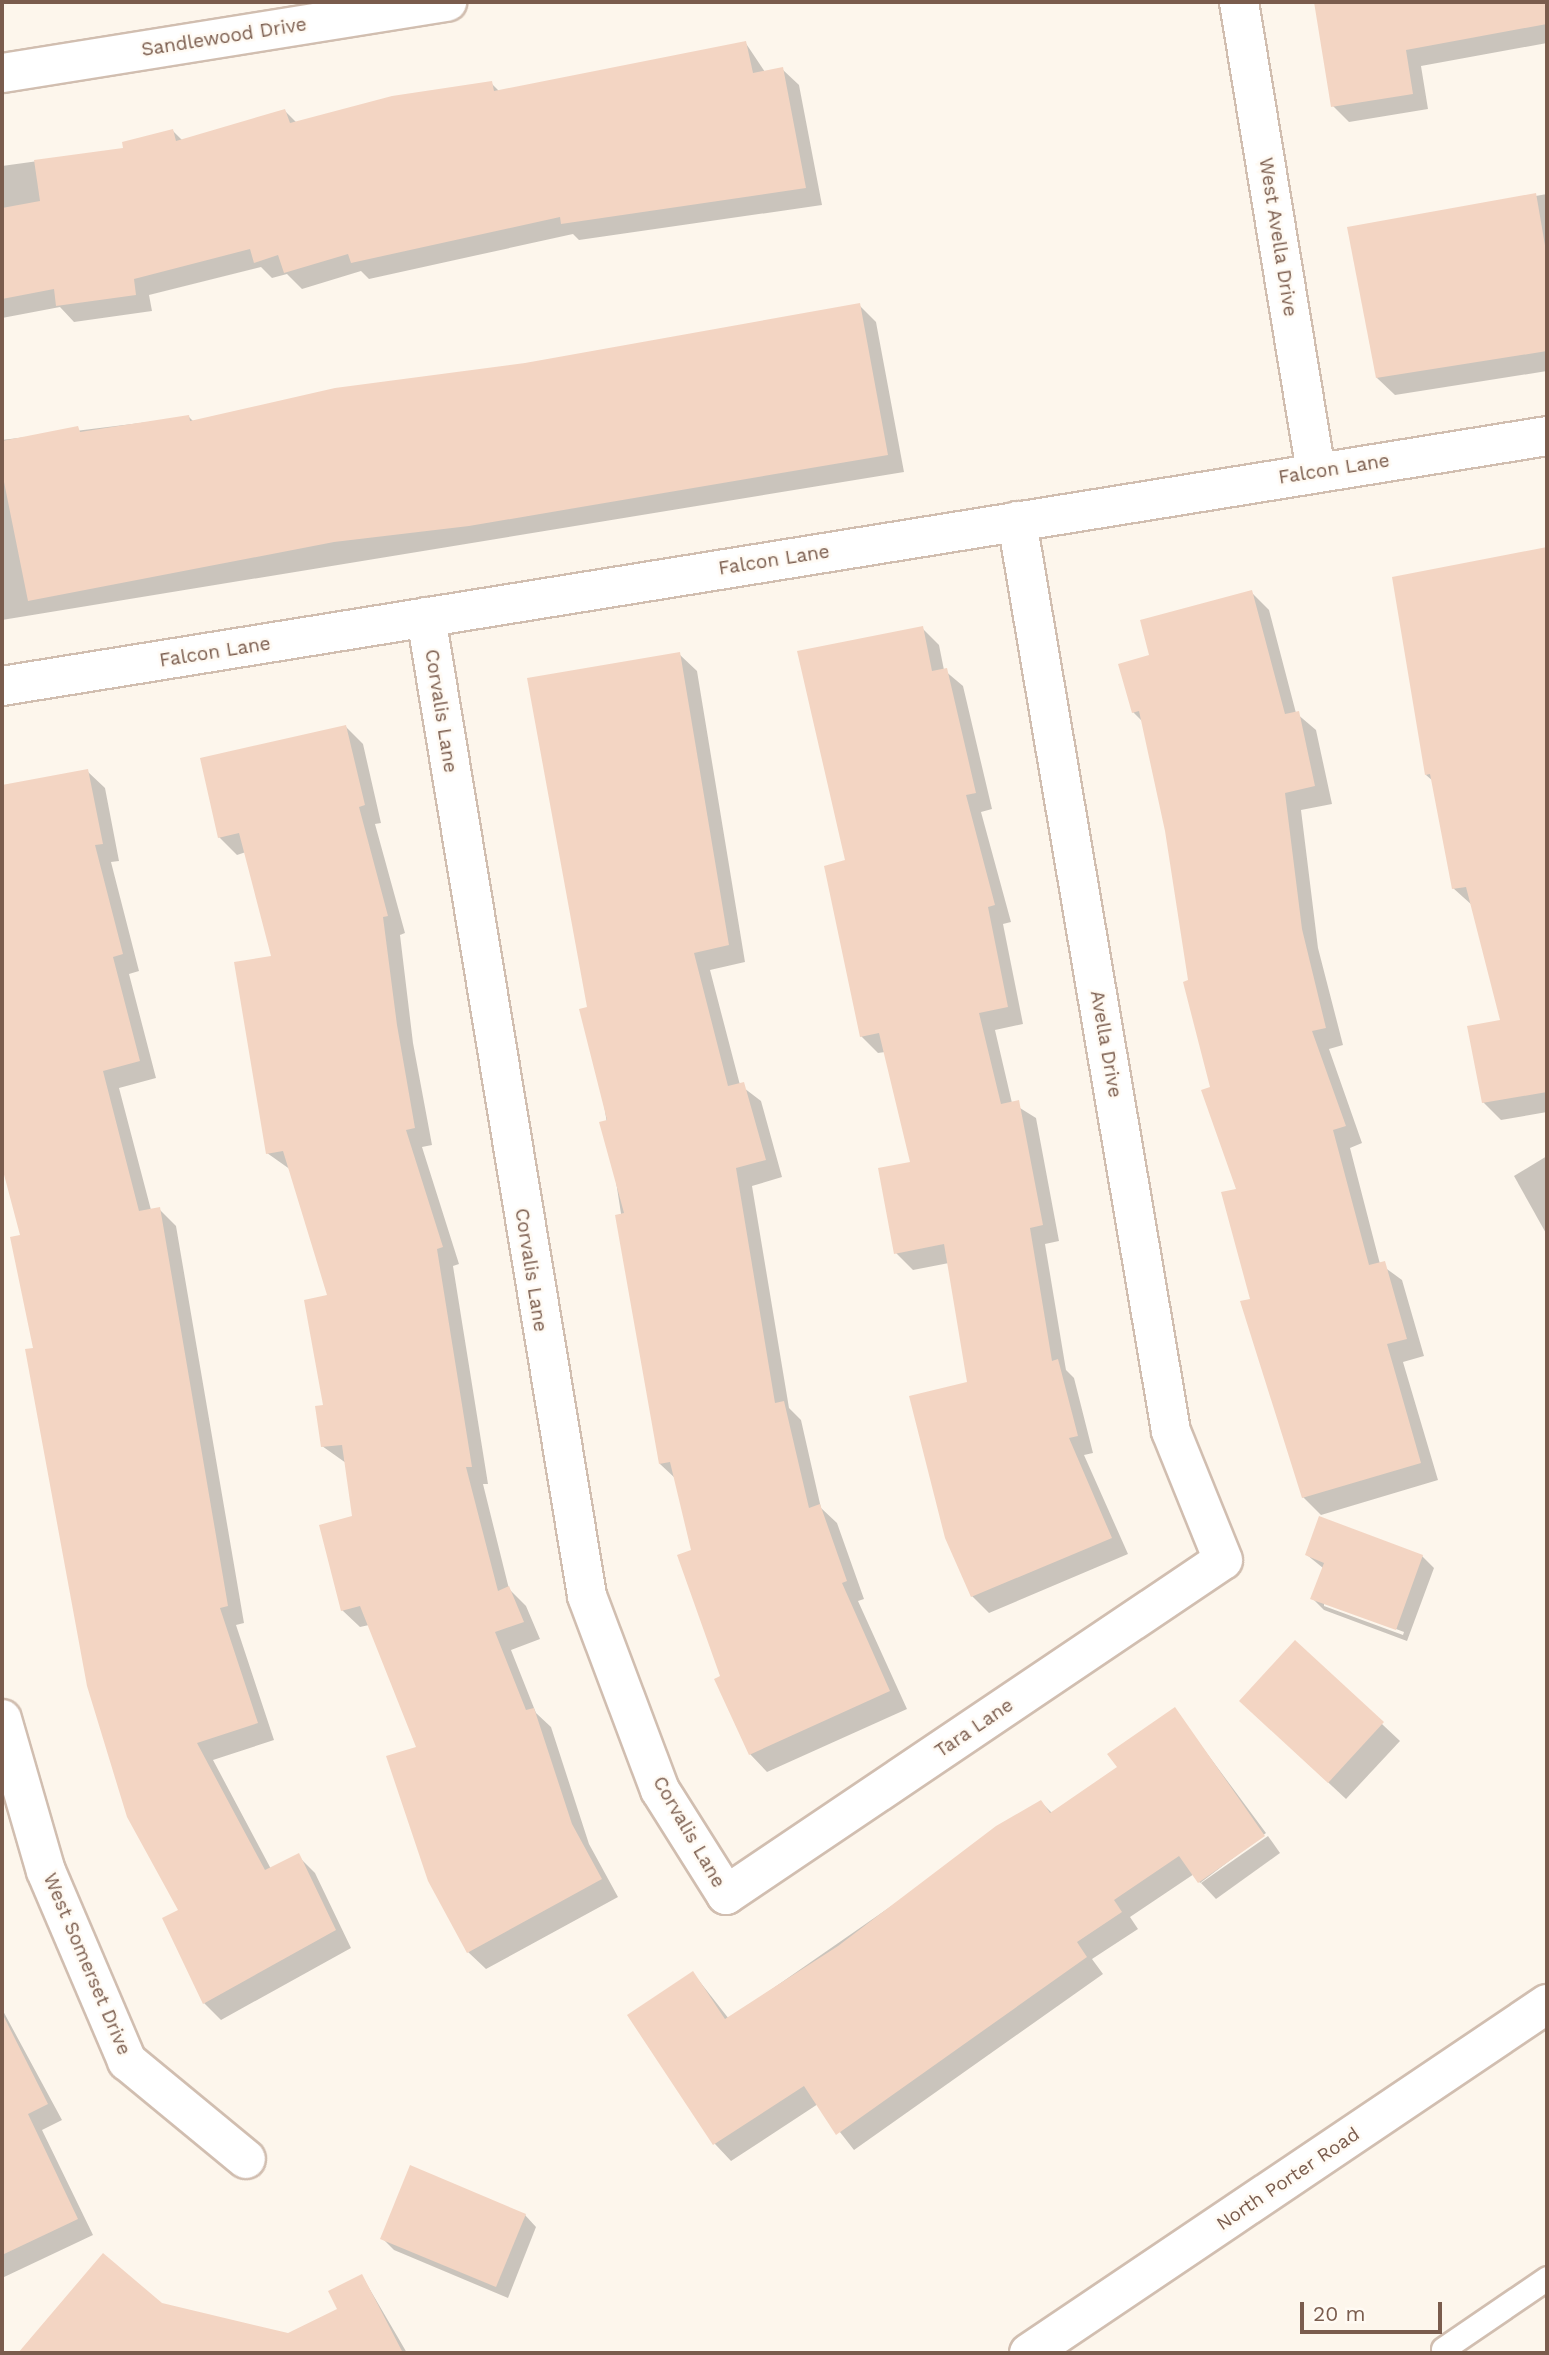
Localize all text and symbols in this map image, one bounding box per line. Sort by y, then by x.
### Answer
street label: Sandlewood Drive [140,13,308,61]
street label: West Avella Drive [1254,155,1302,319]
street label: Falcon Lane [1277,449,1391,489]
street label: Falcon Lane [717,540,831,580]
street label: Falcon Lane [158,632,272,672]
street label: Corvalis Lane [420,648,462,774]
street label: Avella Drive [1085,988,1127,1100]
street label: Corvalis Lane [510,1207,552,1333]
street label: Tara Lane [930,1693,1018,1763]
street label: Corvalis Lane [648,1772,730,1892]
street label: West Somerset Drive [38,1870,136,2058]
street label: North Porter Road [1212,2123,1364,2235]
scale bar [1304,2288,1446,2332]
text: 20 m [1313,2301,1365,2326]

